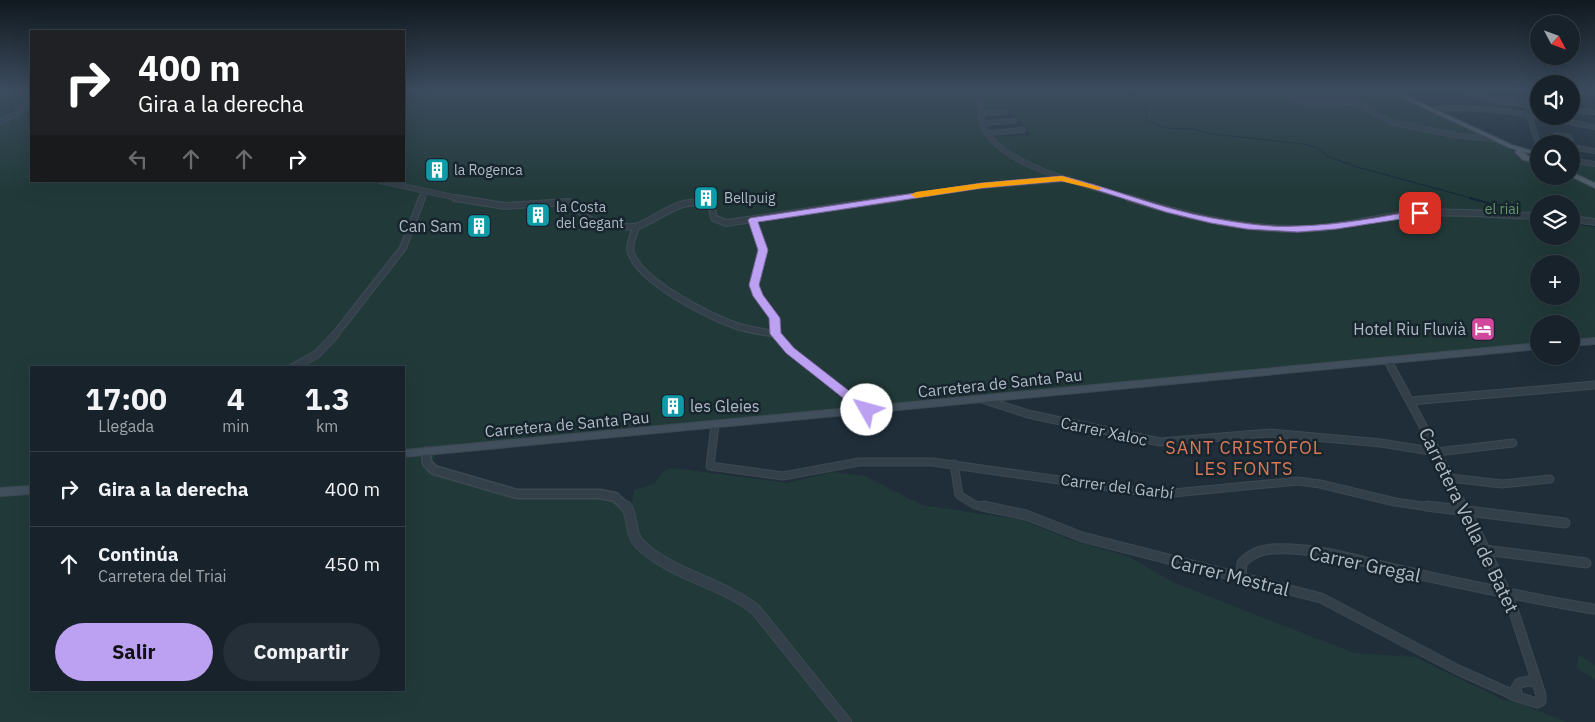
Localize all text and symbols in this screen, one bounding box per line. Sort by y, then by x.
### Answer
north arrow [1530,15,1580,65]
map controls [1530,15,1580,365]
text: 400 m [138,45,241,91]
icon: right [55,50,120,115]
button: sound [1530,75,1580,125]
text: Gira a la derecha [138,89,304,118]
button: search [1530,135,1580,185]
icon: left [124,145,152,173]
icon: ahead [177,145,205,173]
icon: ahead [230,145,258,173]
icon: right [283,145,311,173]
building icon: la Rogenca [424,157,450,183]
place label: la Rogenca [454,161,523,179]
building icon: Bellpuig [693,185,719,211]
place label: Bellpuig [724,189,776,207]
pin [1399,192,1441,234]
button: layers [1530,195,1580,245]
place label: la Costa del Gegant [556,198,624,232]
icon: arrive [1406,199,1434,227]
park label: el riai [1485,200,1519,218]
building icon: la Costa del Gegant [525,202,551,228]
building icon: Can Sam [466,213,492,239]
place label: Can Sam [399,216,462,236]
button: + [1530,255,1580,305]
button: − [1530,315,1580,365]
hotel icon: Hotel Riu Fluvià [1470,316,1496,342]
place label: Hotel Riu Fluvià [1353,319,1466,339]
street label: Carretera de Santa Pau [917,364,1083,402]
text: 17:00 [85,379,167,418]
text: 4 [227,379,245,418]
text: 1.3 [304,379,350,418]
position arrow [840,383,892,435]
building icon: les Gleies [660,393,686,419]
place label: les Gleies [690,396,760,416]
street label: Carretera de Santa Pau [484,407,650,441]
street label: Carrer Xaloc [1059,412,1149,450]
text: Llegada [98,416,154,436]
text: min [222,416,249,436]
text: km [316,416,338,436]
street label: Carretera Vella de Batet [1414,423,1524,617]
district label: SANT CRISTÒFOL LES FONTS [1165,436,1323,480]
street label: Carrer del Garbí [1059,469,1175,503]
icon: right [55,475,83,503]
text: Gira a la derecha [98,477,249,501]
text: 400 m [325,477,380,501]
street label: Carrer Gregal [1307,540,1423,588]
text: Continúa [98,542,179,566]
street label: Carrer Mestral [1168,549,1292,601]
icon: ahead [55,550,83,578]
text: 450 m [325,552,380,576]
text: Carretera del Triai [98,566,226,586]
button: Salir [55,623,213,681]
button: Compartir [223,623,380,681]

